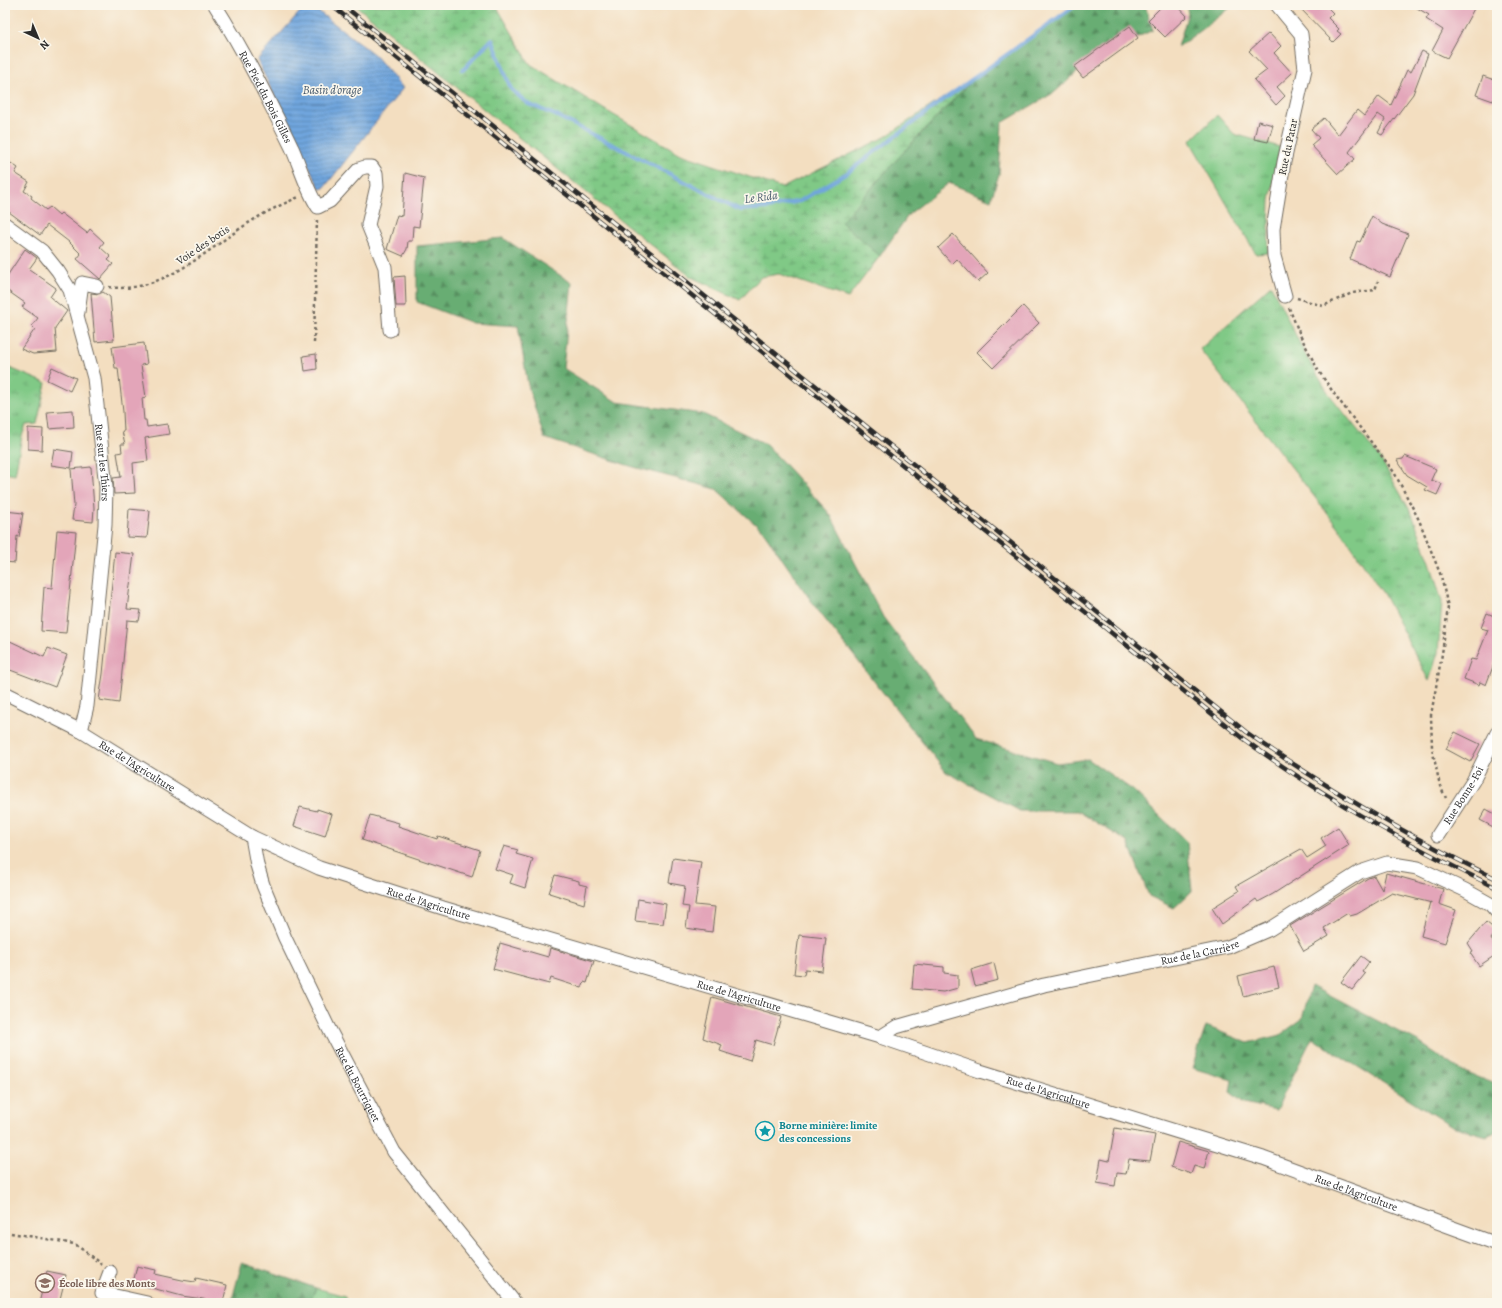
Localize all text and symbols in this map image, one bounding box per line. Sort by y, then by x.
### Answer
north arrow [18,18,58,58]
text: N [37,37,53,53]
street label: Rue Pied du Bois Gilles [236,48,296,146]
water label: Basin d'orage [303,82,362,98]
street label: Rue du Patar [1275,117,1301,177]
water label: Le Rida [743,187,779,207]
street label: Voie des botis [173,222,233,269]
street label: Rue sur les Thiers [92,423,114,501]
street label: Rue de l'Agriculture [96,736,178,795]
street label: Rue Bonne-Foi [1439,764,1487,827]
street label: Rue de l'Agriculture [385,883,472,923]
street label: Rue de la Carrière [1159,936,1242,968]
street label: Rue de l'Agriculture [695,976,783,1015]
street label: Rue du Bourriquet [332,1044,384,1125]
street label: Rue de l'Agriculture [1004,1072,1092,1112]
place label: Borne minière: limite des concessions [779,1118,877,1146]
place icon: Borne minière: limite des concessions [754,1120,776,1142]
street label: Rue de l'Agriculture [1313,1170,1400,1214]
school or university icon: École libre des Monts [34,1272,56,1294]
place label: École libre des Monts [59,1276,156,1291]

